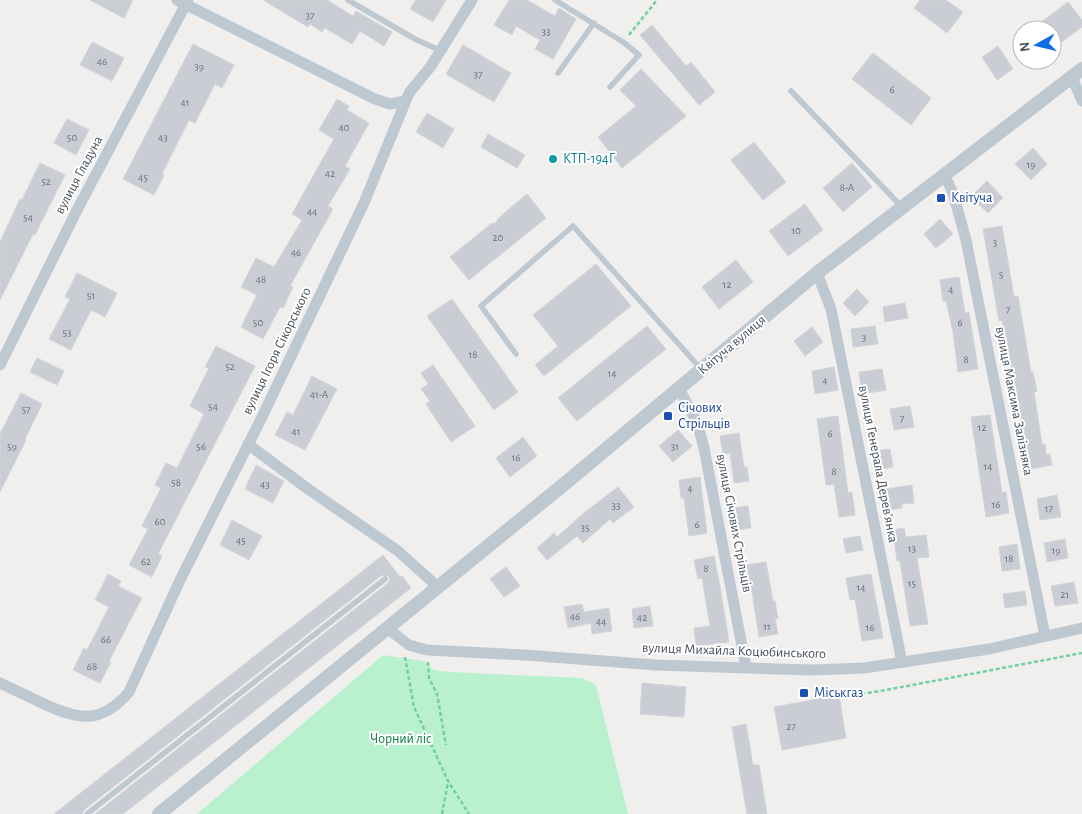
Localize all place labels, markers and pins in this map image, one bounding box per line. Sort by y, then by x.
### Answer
place label: КТП-194Г [563,152,616,166]
marker: КТП-194Г [547,153,559,165]
place label: Квітуча [951,191,993,205]
marker: Квітуча [935,192,947,204]
place label: Січових Стрільців [678,401,730,431]
marker: Січових Стрільців [662,410,674,422]
place label: Міськгаз [814,686,863,700]
marker: Міськгаз [798,687,810,699]

